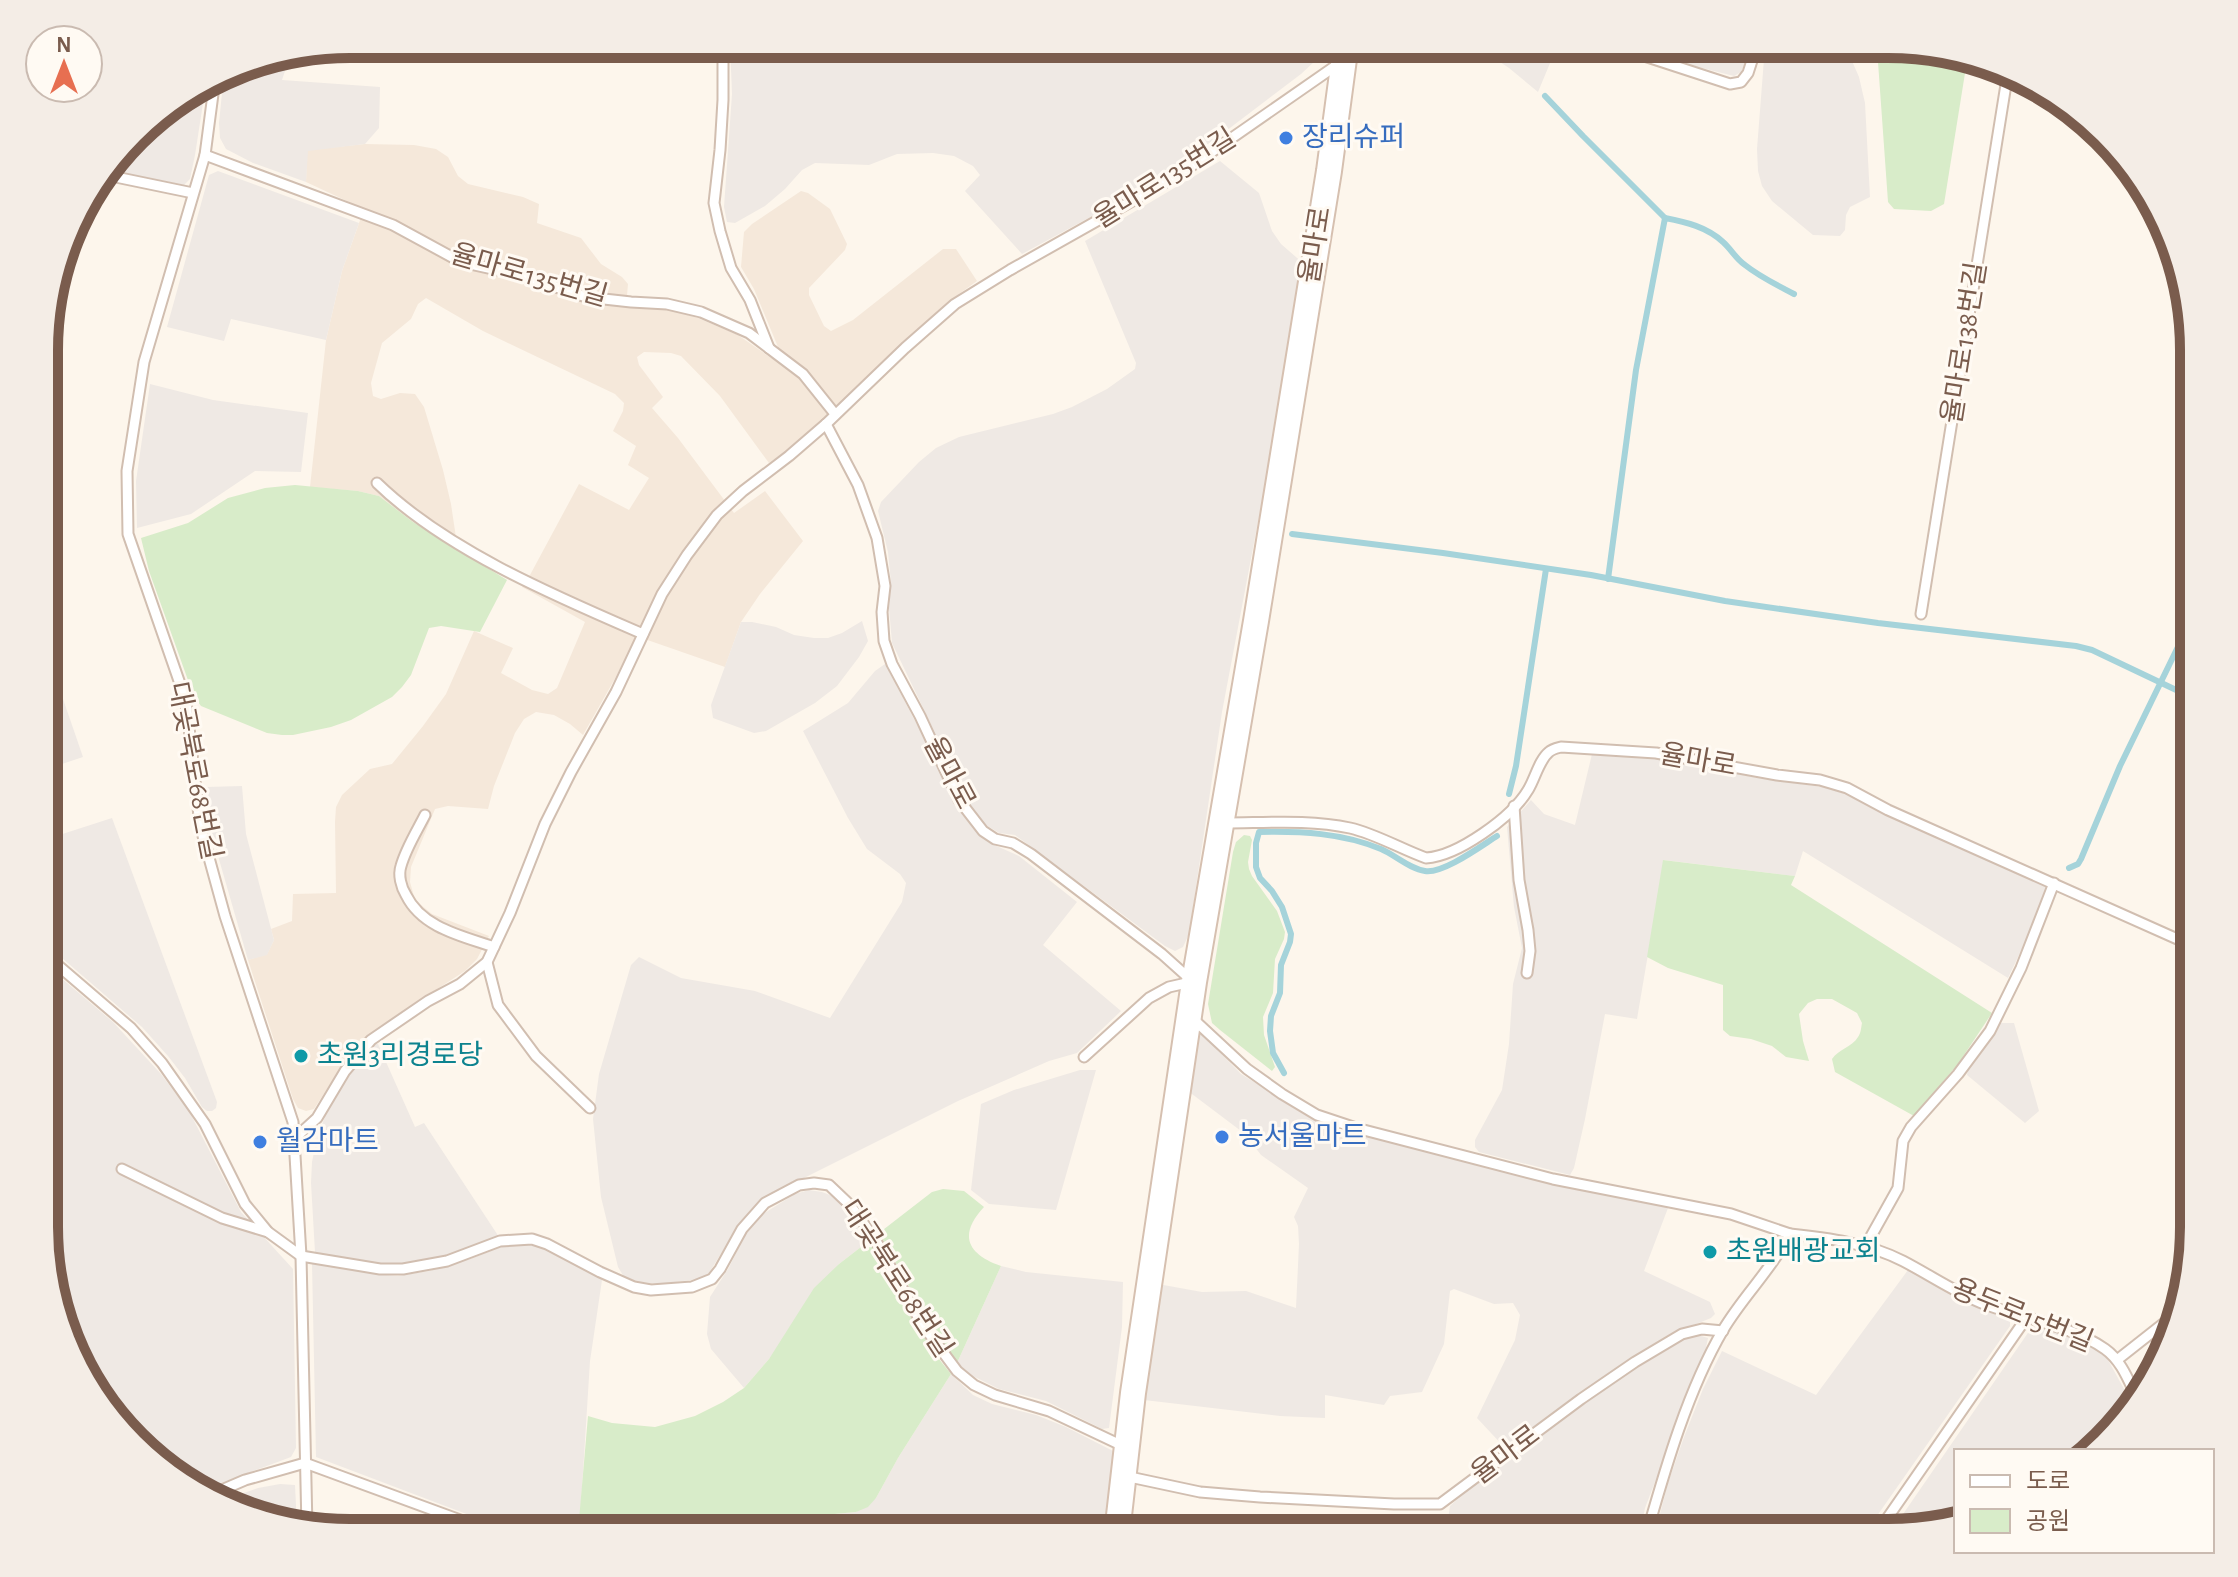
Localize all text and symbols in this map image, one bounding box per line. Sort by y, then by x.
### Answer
north arrow [24,24,104,104]
text: N [56,34,72,56]
place label: 장리슈퍼 [1302,122,1405,152]
street label: 율마로135번길 [1088,123,1241,234]
marker: 장리슈퍼 [1277,129,1295,147]
street label: 율마로 [1294,204,1336,285]
street label: 율마로135번길 [447,238,611,312]
street label: 율마로138번길 [1936,260,1992,426]
street label: 대곶북로68번길 [163,679,227,863]
street label: 율마로 [918,731,981,814]
street label: 율마로 [1658,739,1739,781]
place label: 초원3리경로당 [317,1040,483,1070]
marker: 초원3리경로당 [292,1047,310,1065]
place label: 농서울마트 [1238,1121,1367,1151]
place label: 월감마트 [276,1126,379,1156]
marker: 농서울마트 [1213,1128,1231,1146]
marker: 월감마트 [251,1133,269,1151]
street label: 대곶북로68번길 [835,1194,959,1363]
place label: 초원배광교회 [1726,1236,1881,1266]
marker: 초원배광교회 [1701,1243,1719,1261]
street label: 용두로15번길 [1947,1273,2098,1357]
street label: 율마로 [1466,1419,1545,1489]
legend [1954,1449,2214,1553]
text: 도로 [2026,1470,2070,1494]
text: 공원 [2026,1509,2070,1534]

